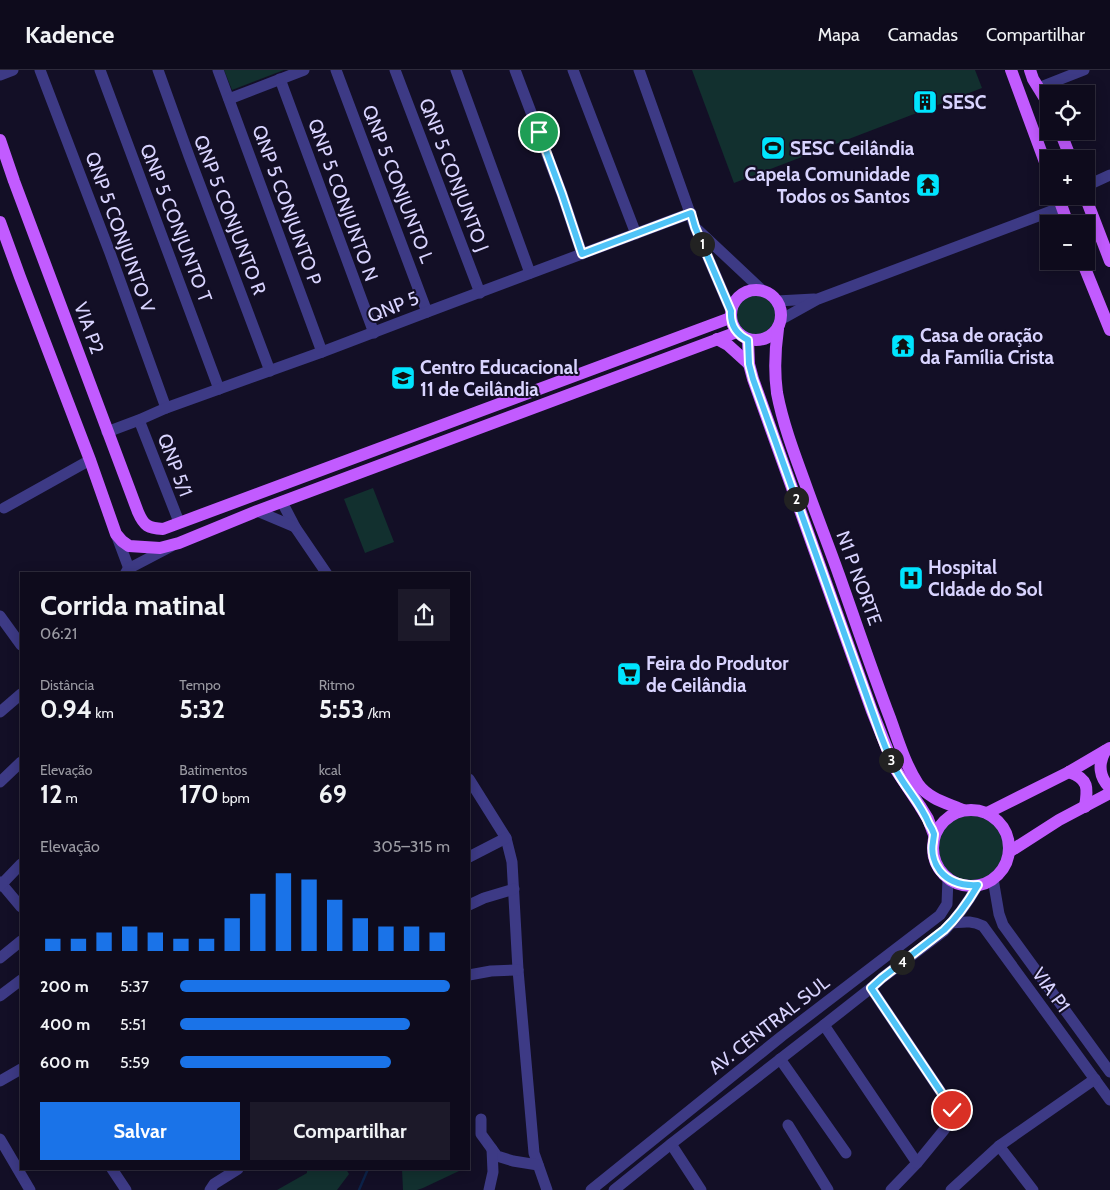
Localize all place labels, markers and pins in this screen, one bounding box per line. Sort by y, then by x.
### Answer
building icon: SESC [912,89,938,115]
place label: SESC [942,91,986,114]
pin [518,111,560,153]
sports icon: SESC Ceilândia [760,135,786,161]
place label: SESC Ceilândia [790,137,915,160]
place label: Capela Comunidade Todos os Santos [744,163,910,208]
temple icon: Capela Comunidade Todos os Santos [915,172,941,198]
pin: 1 [690,232,714,256]
place label: Casa de oração da Família Crista [920,324,1055,369]
temple icon: Casa de oração da Família Crista [890,333,916,359]
place label: Centro Educacional 11 de Ceilândia [420,356,578,401]
school or university icon: Centro Educacional 11 de Ceilândia [390,365,416,391]
pin: 2 [784,486,808,512]
place label: Hospital CIdade do Sol [928,556,1043,601]
hospital icon: Hospital CIdade do Sol [898,565,924,591]
place label: Feira do Produtor de Ceilândia [646,652,789,697]
supermarket icon: Feira do Produtor de Ceilândia [616,661,642,687]
pin: 3 [878,748,904,772]
pin: 4 [890,950,914,974]
pin [931,1089,973,1131]

